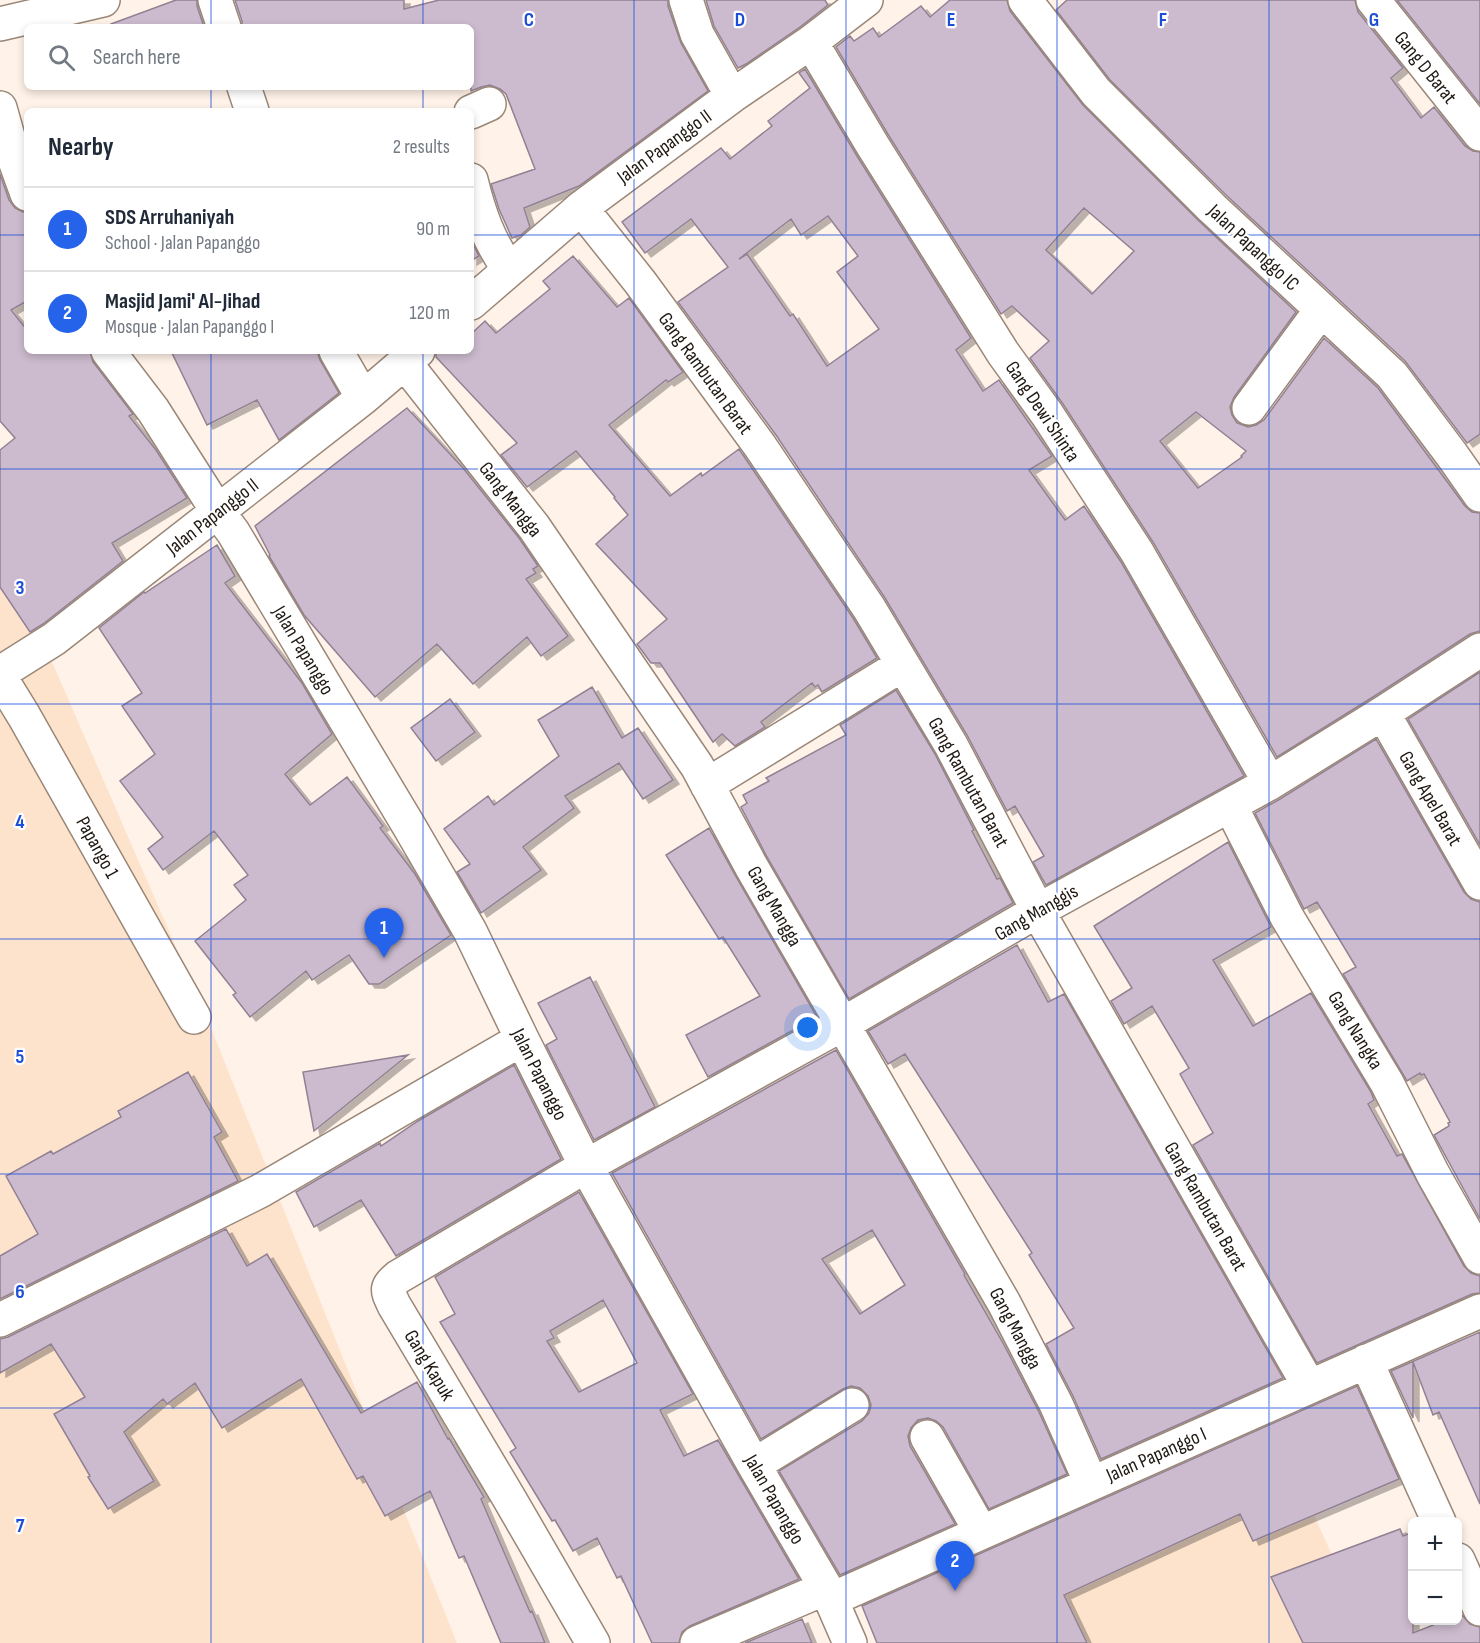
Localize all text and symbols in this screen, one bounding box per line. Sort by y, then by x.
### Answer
text: C [524,8,534,32]
text: D [735,8,745,32]
text: E [947,8,955,32]
text: F [1159,8,1167,32]
text: G [1369,8,1379,32]
search box [24,24,474,90]
street label: Gang D Barat [1389,27,1462,109]
icon: search [45,41,78,74]
text: Search here [93,44,180,71]
street label: Jalan Papanggo II [612,105,716,190]
text: Nearby [48,132,114,163]
text: 2 results [393,135,450,159]
street label: Jalan Papanggo IC [1202,199,1304,296]
text: SDS Arruhaniyah [105,204,234,231]
text: 1 [64,217,71,241]
text: 90 m [416,217,450,241]
text: School · Jalan Papanggo [105,231,260,255]
text: Masjid Jami' Al-Jihad [105,288,260,315]
text: 2 [63,301,72,325]
text: 120 m [410,301,450,325]
street label: Gang Rambutan Barat [653,308,757,439]
text: Mosque · Jalan Papanggo I [105,315,274,339]
street label: Gang Dewi Shinta [1000,357,1085,467]
street label: Gang Mangga [473,457,547,542]
street label: Jalan Papanggo II [161,473,264,561]
text: 3 [16,576,25,600]
street label: Jalan Papanggo [267,601,339,699]
street label: Gang Rambutan Barat [923,713,1014,852]
street label: Gang Apel Barat [1393,747,1467,850]
text: 4 [15,810,25,834]
street label: Papango 1 [70,812,124,883]
street label: Gang Mangga [742,862,807,951]
street label: Gang Manggis [991,879,1082,946]
pin: 1 [364,908,404,958]
street label: Gang Nangka [1322,987,1388,1074]
your location [793,1013,822,1042]
street label: Jalan Papanggo [505,1024,572,1124]
text: 5 [16,1045,25,1069]
street label: Gang Rambutan Barat [1159,1138,1252,1275]
text: 6 [15,1280,25,1304]
street label: Gang Mangga [984,1284,1047,1373]
street label: Gang Kapuk [399,1326,460,1406]
street label: Jalan Papanggo I [1102,1422,1210,1488]
street label: Jalan Papanggo [738,1450,809,1549]
text: 7 [16,1514,25,1538]
map controls [1408,1517,1462,1625]
button: + [1408,1517,1462,1571]
pin: 2 [936,1542,974,1591]
button: − [1408,1571,1462,1625]

